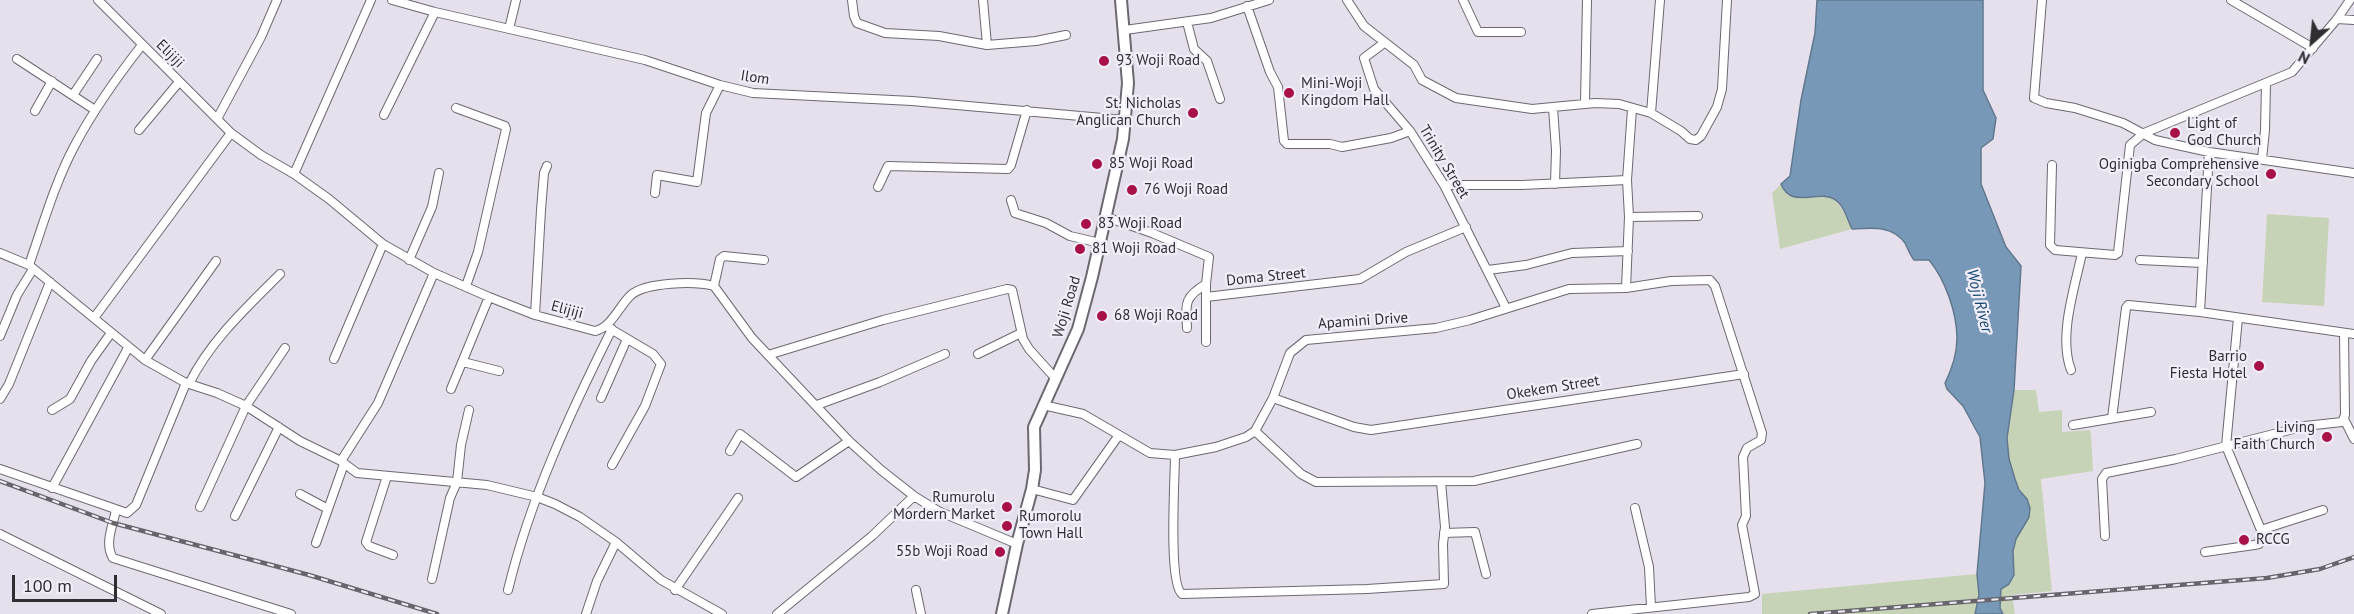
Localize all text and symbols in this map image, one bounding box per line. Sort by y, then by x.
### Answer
north arrow [2282,12,2342,72]
street label: Elijiji [152,36,188,72]
text: N [2295,47,2313,69]
place label: 93 Woji Road [1116,52,1200,70]
marker: 93 Woji Road [1097,54,1111,68]
street label: Ilom [739,67,771,89]
place label: Mini-Woji Kingdom Hall [1301,75,1389,110]
marker: Mini-Woji Kingdom Hall [1282,86,1296,100]
place label: St. Nicholas Anglican Church [1076,95,1181,130]
marker: St. Nicholas Anglican Church [1186,106,1200,120]
place label: Light of God Church [2187,115,2261,150]
street label: Trinity Street [1415,122,1473,202]
marker: Light of God Church [2168,126,2182,140]
place label: 85 Woji Road [1109,155,1193,173]
place label: Oginigba Comprehensive Secondary School [2099,156,2259,191]
marker: 85 Woji Road [1090,157,1104,171]
marker: Oginigba Comprehensive Secondary School [2264,167,2278,181]
place label: 76 Woji Road [1144,181,1228,199]
marker: 76 Woji Road [1125,183,1139,197]
place label: 83 Woji Road [1098,215,1182,233]
marker: 83 Woji Road [1079,217,1093,231]
place label: 81 Woji Road [1092,240,1176,258]
marker: 81 Woji Road [1073,242,1087,256]
street label: Doma Street [1225,264,1307,290]
water label: Woji River [1962,267,1996,335]
street label: Woji Road [1049,274,1085,340]
street label: Elijiji [549,297,585,323]
place label: 68 Woji Road [1114,307,1198,325]
marker: 68 Woji Road [1095,309,1109,323]
street label: Apamini Drive [1317,309,1409,333]
place label: Barrio Fiesta Hotel [2170,348,2247,383]
marker: Barrio Fiesta Hotel [2252,359,2266,373]
street label: Okekem Street [1505,372,1601,404]
place label: Living Faith Church [2234,419,2315,454]
marker: Living Faith Church [2320,430,2334,444]
place label: Rumurolu Mordern Market [893,489,995,524]
marker: Rumurolu Mordern Market [1000,500,1014,514]
place label: Rumorolu Town Hall [1019,508,1083,543]
marker: Rumorolu Town Hall [1000,519,1014,533]
place label: RCCG [2256,531,2290,549]
marker: RCCG [2237,533,2251,547]
place label: 55b Woji Road [896,543,988,561]
marker: 55b Woji Road [993,545,1007,559]
scale bar [15,563,120,601]
text: 100 m [23,574,72,597]

